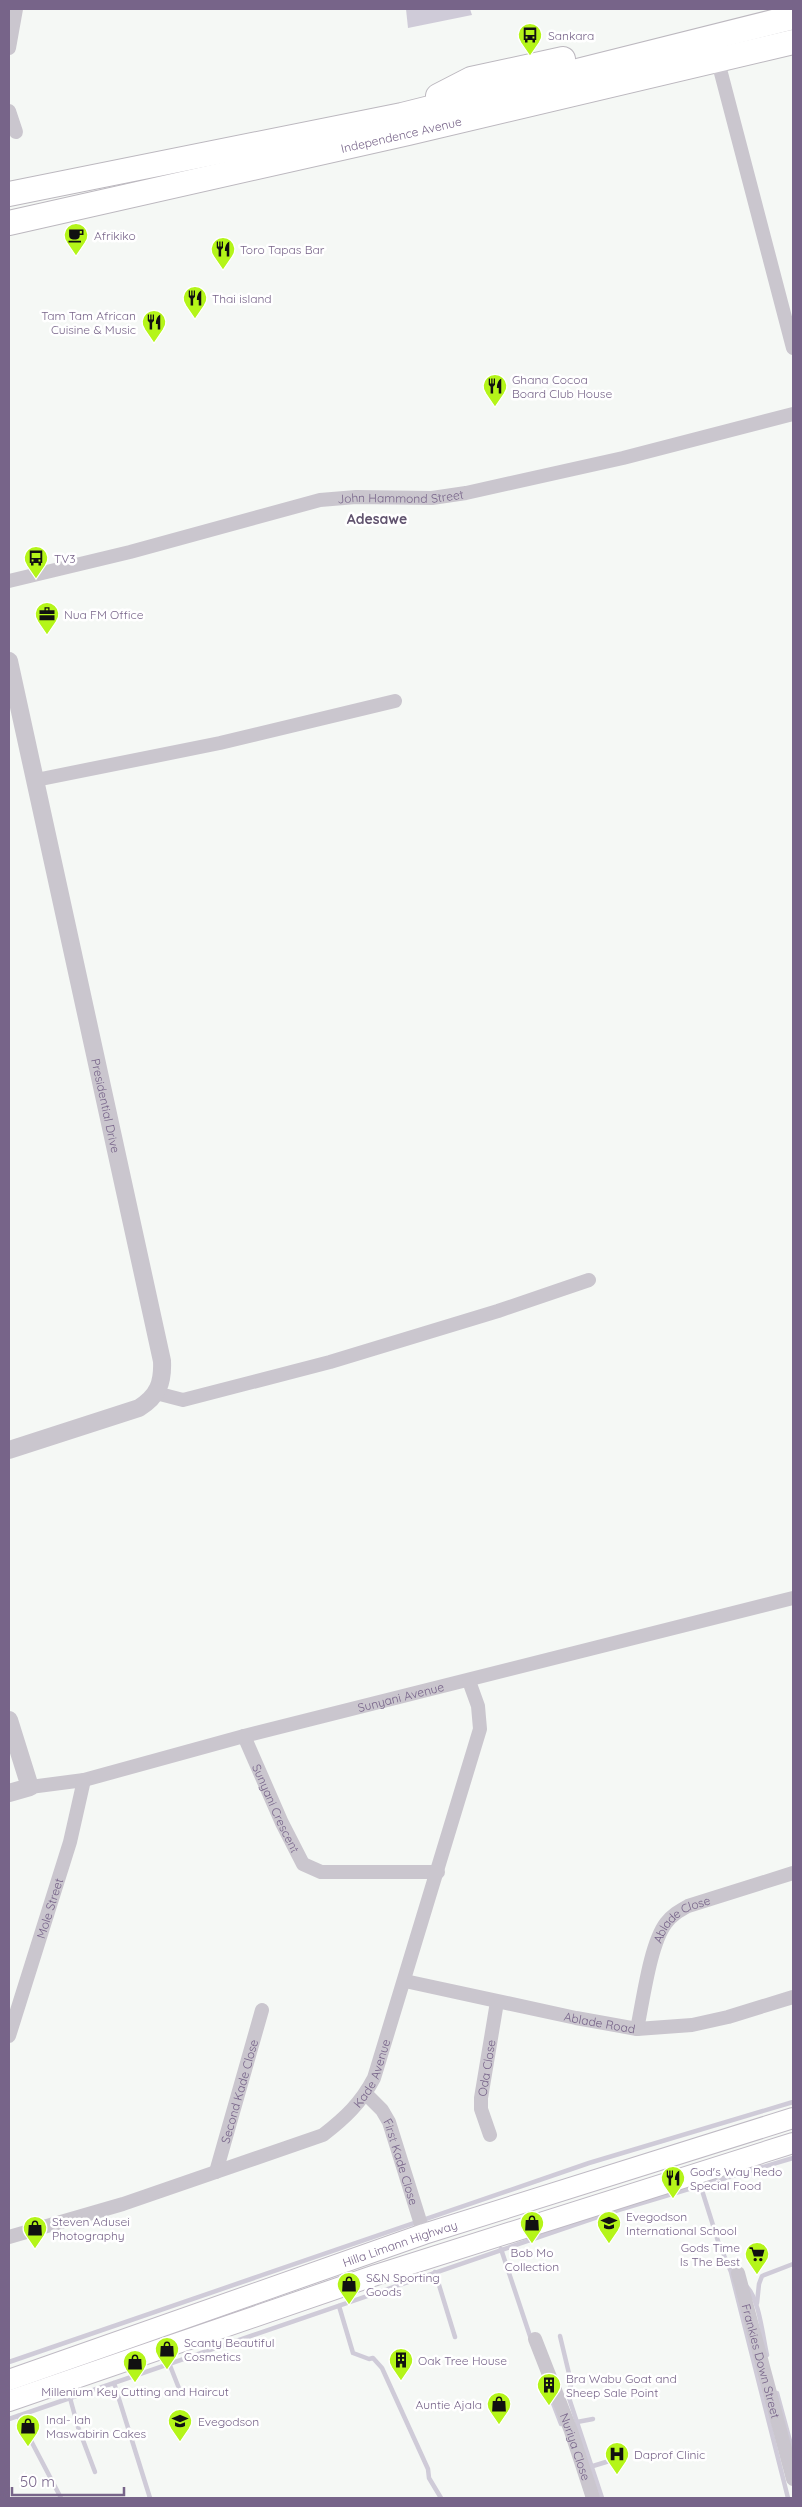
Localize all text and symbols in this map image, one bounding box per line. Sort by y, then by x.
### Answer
bus stop icon: Sankara [517,22,543,56]
place label: Sankara [548,28,594,43]
street label: Independence Avenue [339,113,463,155]
cafe icon: Afrikiko [63,222,89,256]
place label: Afrikiko [94,228,136,243]
restaurant icon: Toro Tapas Bar [210,236,236,270]
place label: Toro Tapas Bar [240,242,325,257]
restaurant icon: Thai island [182,285,208,319]
place label: Thai island [212,291,272,306]
place label: Tam Tam African Cuisine & Music [41,308,136,337]
restaurant icon: Tam Tam African Cuisine & Music [141,309,167,343]
place label: Ghana Cocoa Board Club House [512,372,612,401]
restaurant icon: Ghana Cocoa Board Club House [482,373,508,407]
street label: John Hammond Street [337,486,464,506]
district label: Adesawe [347,510,407,528]
bus stop icon: TV3 [23,545,49,579]
place label: TV3 [54,551,76,566]
office icon: Nua FM Office [34,601,60,635]
place label: Nua FM Office [64,607,144,622]
street label: Presidential Drive [89,1057,124,1154]
street label: Sunyani Avenue [356,1678,446,1715]
street label: Sunyani Crescent [250,1761,303,1855]
street label: Mole Street [33,1876,66,1940]
street label: Ablade Close [649,1892,712,1945]
street label: Ablade Road [563,2008,637,2036]
street label: Second Kade Close [217,2037,261,2145]
street label: Kade Avenue [350,2037,393,2110]
street label: Oda Close [474,2038,498,2097]
street label: First Kade Close [381,2115,422,2207]
place label: God's Way Redo Special Food [690,2164,782,2193]
restaurant icon: God's Way Redo Special Food [660,2165,686,2199]
place label: Evegodson International School [626,2209,737,2238]
shop icon: Bob Mo Collection [519,2210,545,2244]
school or university icon: Evegodson International School [596,2210,622,2244]
place label: Steven Adusei Photography [52,2214,130,2243]
shop icon: Steven Adusei Photography [22,2215,48,2249]
street label: Hilla Limann Highway [340,2217,459,2270]
place label: Gods Time Is The Best [680,2240,740,2269]
supermarket icon: Gods Time Is The Best [744,2241,770,2275]
place label: Bob Mo Collection [505,2245,559,2274]
place label: S&N Sporting Goods [366,2270,440,2299]
shop icon: S&N Sporting Goods [336,2271,362,2305]
street label: Frankies Down Street [739,2302,784,2420]
place label: Scanty Beautiful Cosmetics [184,2335,274,2364]
shop icon: Scanty Beautiful Cosmetics [154,2336,180,2370]
building icon: Oak Tree House [388,2347,414,2381]
shop icon: Millenium Key Cutting and Haircut [122,2349,148,2383]
place label: Oak Tree House [418,2353,507,2368]
place label: Bra Wabu Goat and Sheep Sale Point [566,2371,677,2400]
building icon: Bra Wabu Goat and Sheep Sale Point [536,2372,562,2406]
place label: Millenium Key Cutting and Haircut [41,2384,229,2399]
shop icon: Auntie Ajala [486,2391,512,2425]
place label: Auntie Ajala [416,2397,482,2412]
school or university icon: Evegodson [167,2408,193,2442]
street label: Nuriya Close [557,2411,594,2482]
place label: Inal- lah Maswabirin Cakes [46,2412,146,2441]
shop icon: Inal- lah Maswabirin Cakes [15,2413,41,2447]
place label: Evegodson [198,2414,259,2429]
hospital icon: Daprof Clinic [604,2441,630,2475]
place label: Daprof Clinic [634,2447,705,2462]
scale bar [12,2464,125,2496]
text: 50 m [20,2472,55,2491]

